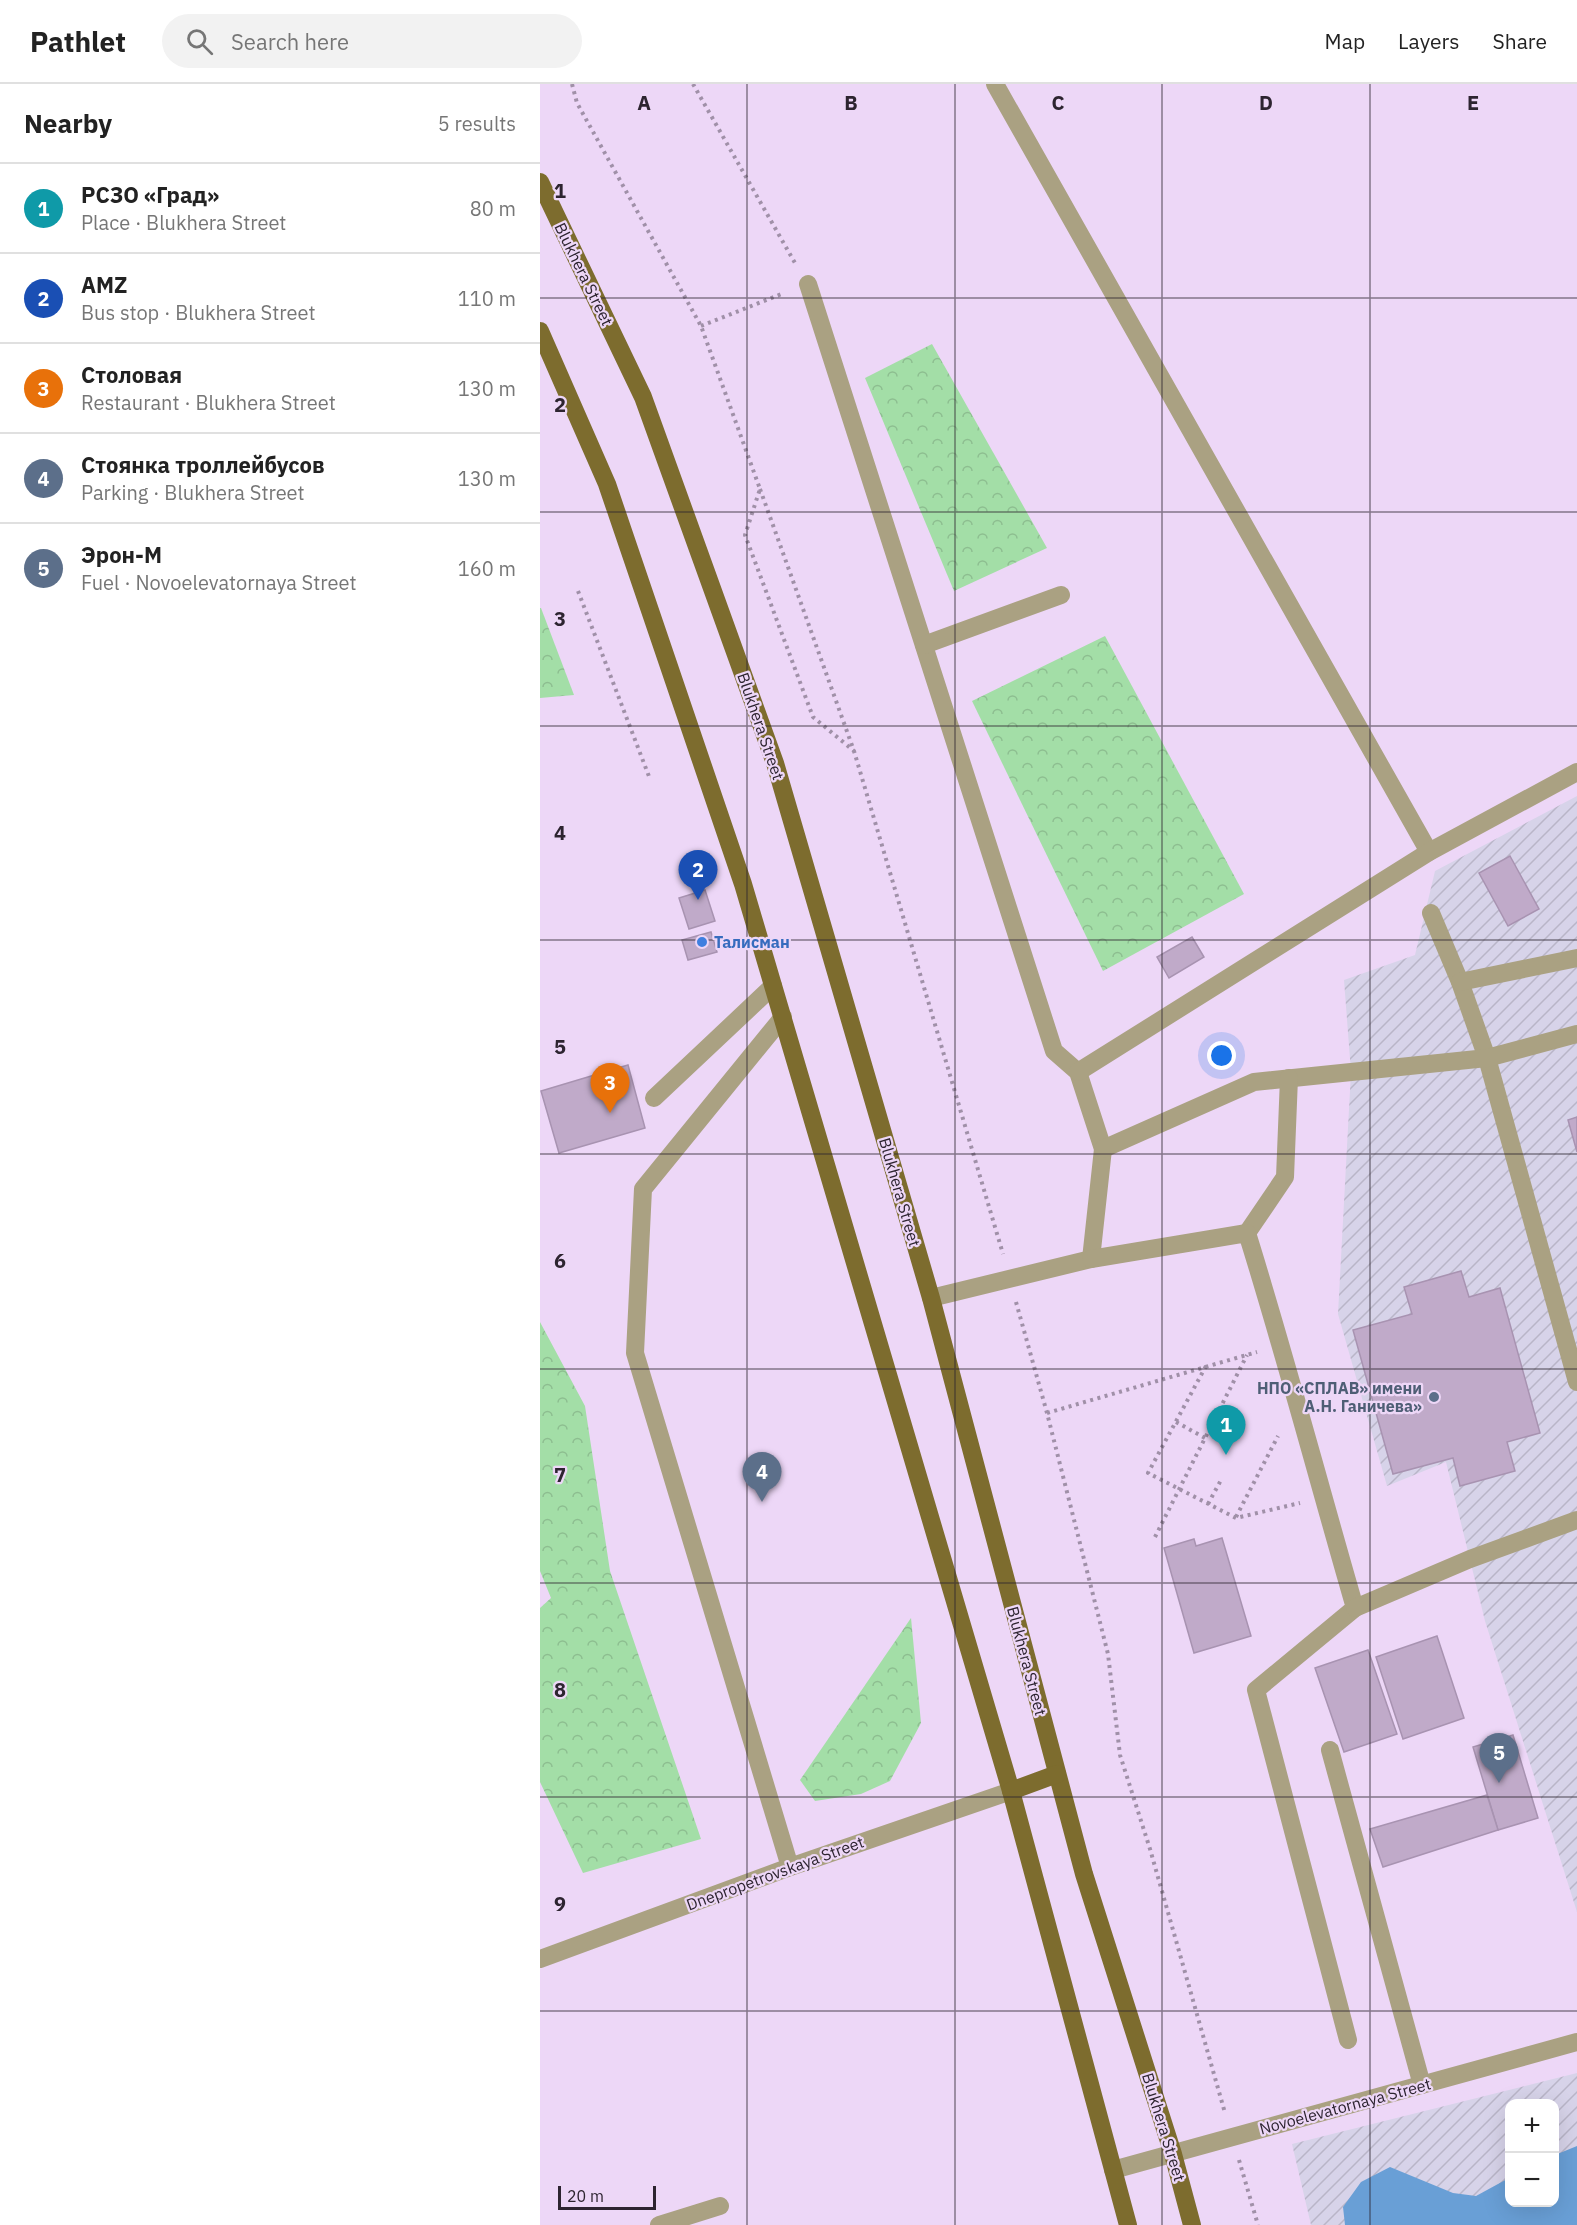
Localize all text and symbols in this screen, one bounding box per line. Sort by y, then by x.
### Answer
search box [162,14,582,68]
text: Pathlet [30,23,126,60]
icon: search [183,25,216,58]
text: Search here [231,27,349,56]
text: Map [1325,27,1365,55]
text: Layers [1398,27,1460,55]
text: Share [1493,27,1547,55]
text: A [637,89,651,116]
text: B [844,89,858,116]
text: C [1051,89,1065,116]
text: D [1259,89,1273,116]
text: E [1467,89,1479,116]
text: Nearby [24,106,112,140]
text: 5 results [438,110,516,137]
text: 1 [554,177,566,204]
text: РСЗО «Град» [81,180,219,209]
text: 1 [38,195,50,222]
text: 80 m [470,195,516,222]
text: Place · Blukhera Street [81,209,286,236]
street label: Blukhera Street [550,219,618,329]
text: AMZ [81,270,127,299]
text: 2 [38,285,50,312]
text: 110 m [458,285,516,312]
text: Bus stop · Blukhera Street [81,299,315,326]
text: Столовая [81,360,182,389]
text: 3 [38,375,50,402]
text: 130 m [458,375,516,402]
text: Restaurant · Blukhera Street [81,389,336,416]
text: 2 [554,391,566,418]
text: Стоянка троллейбусов [81,450,325,479]
text: 4 [38,465,50,492]
text: 130 m [458,465,516,492]
text: Parking · Blukhera Street [81,479,305,506]
text: Эрон-М [81,540,162,569]
text: 5 [38,555,50,582]
text: 160 m [458,555,516,582]
text: Fuel · Novoelevatornaya Street [81,569,356,596]
text: 3 [554,605,566,632]
street label: Blukhera Street [733,670,789,782]
text: 4 [554,819,566,846]
pin: 2 [678,850,718,900]
place label: Талисман [714,932,790,952]
marker: Талисман [695,935,709,949]
text: 5 [554,1033,566,1060]
your location [1207,1041,1236,1070]
pin: 3 [590,1064,630,1113]
street label: Blukhera Street [875,1135,925,1249]
text: 6 [554,1247,566,1274]
place label: НПО «СПЛАВ» имени А.Н. Ганичева» [1257,1378,1422,1416]
marker: НПО «СПЛАВ» имени А.Н. Ганичева» [1427,1390,1441,1404]
pin: 1 [1206,1406,1246,1455]
pin: 4 [742,1452,782,1502]
text: 7 [554,1461,566,1488]
street label: Blukhera Street [1003,1604,1051,1718]
text: 8 [554,1676,566,1703]
pin: 5 [1480,1734,1518,1783]
street label: Dnepropetrovskaya Street [684,1832,866,1914]
text: 9 [554,1890,566,1917]
street label: Blukhera Street [1138,2070,1190,2184]
street label: Novoelevatornaya Street [1257,2073,1433,2139]
map controls [1505,2099,1559,2207]
button: + [1505,2099,1559,2153]
button: − [1505,2153,1559,2207]
scale bar [558,2183,656,2210]
text: 20 m [567,2186,604,2206]

